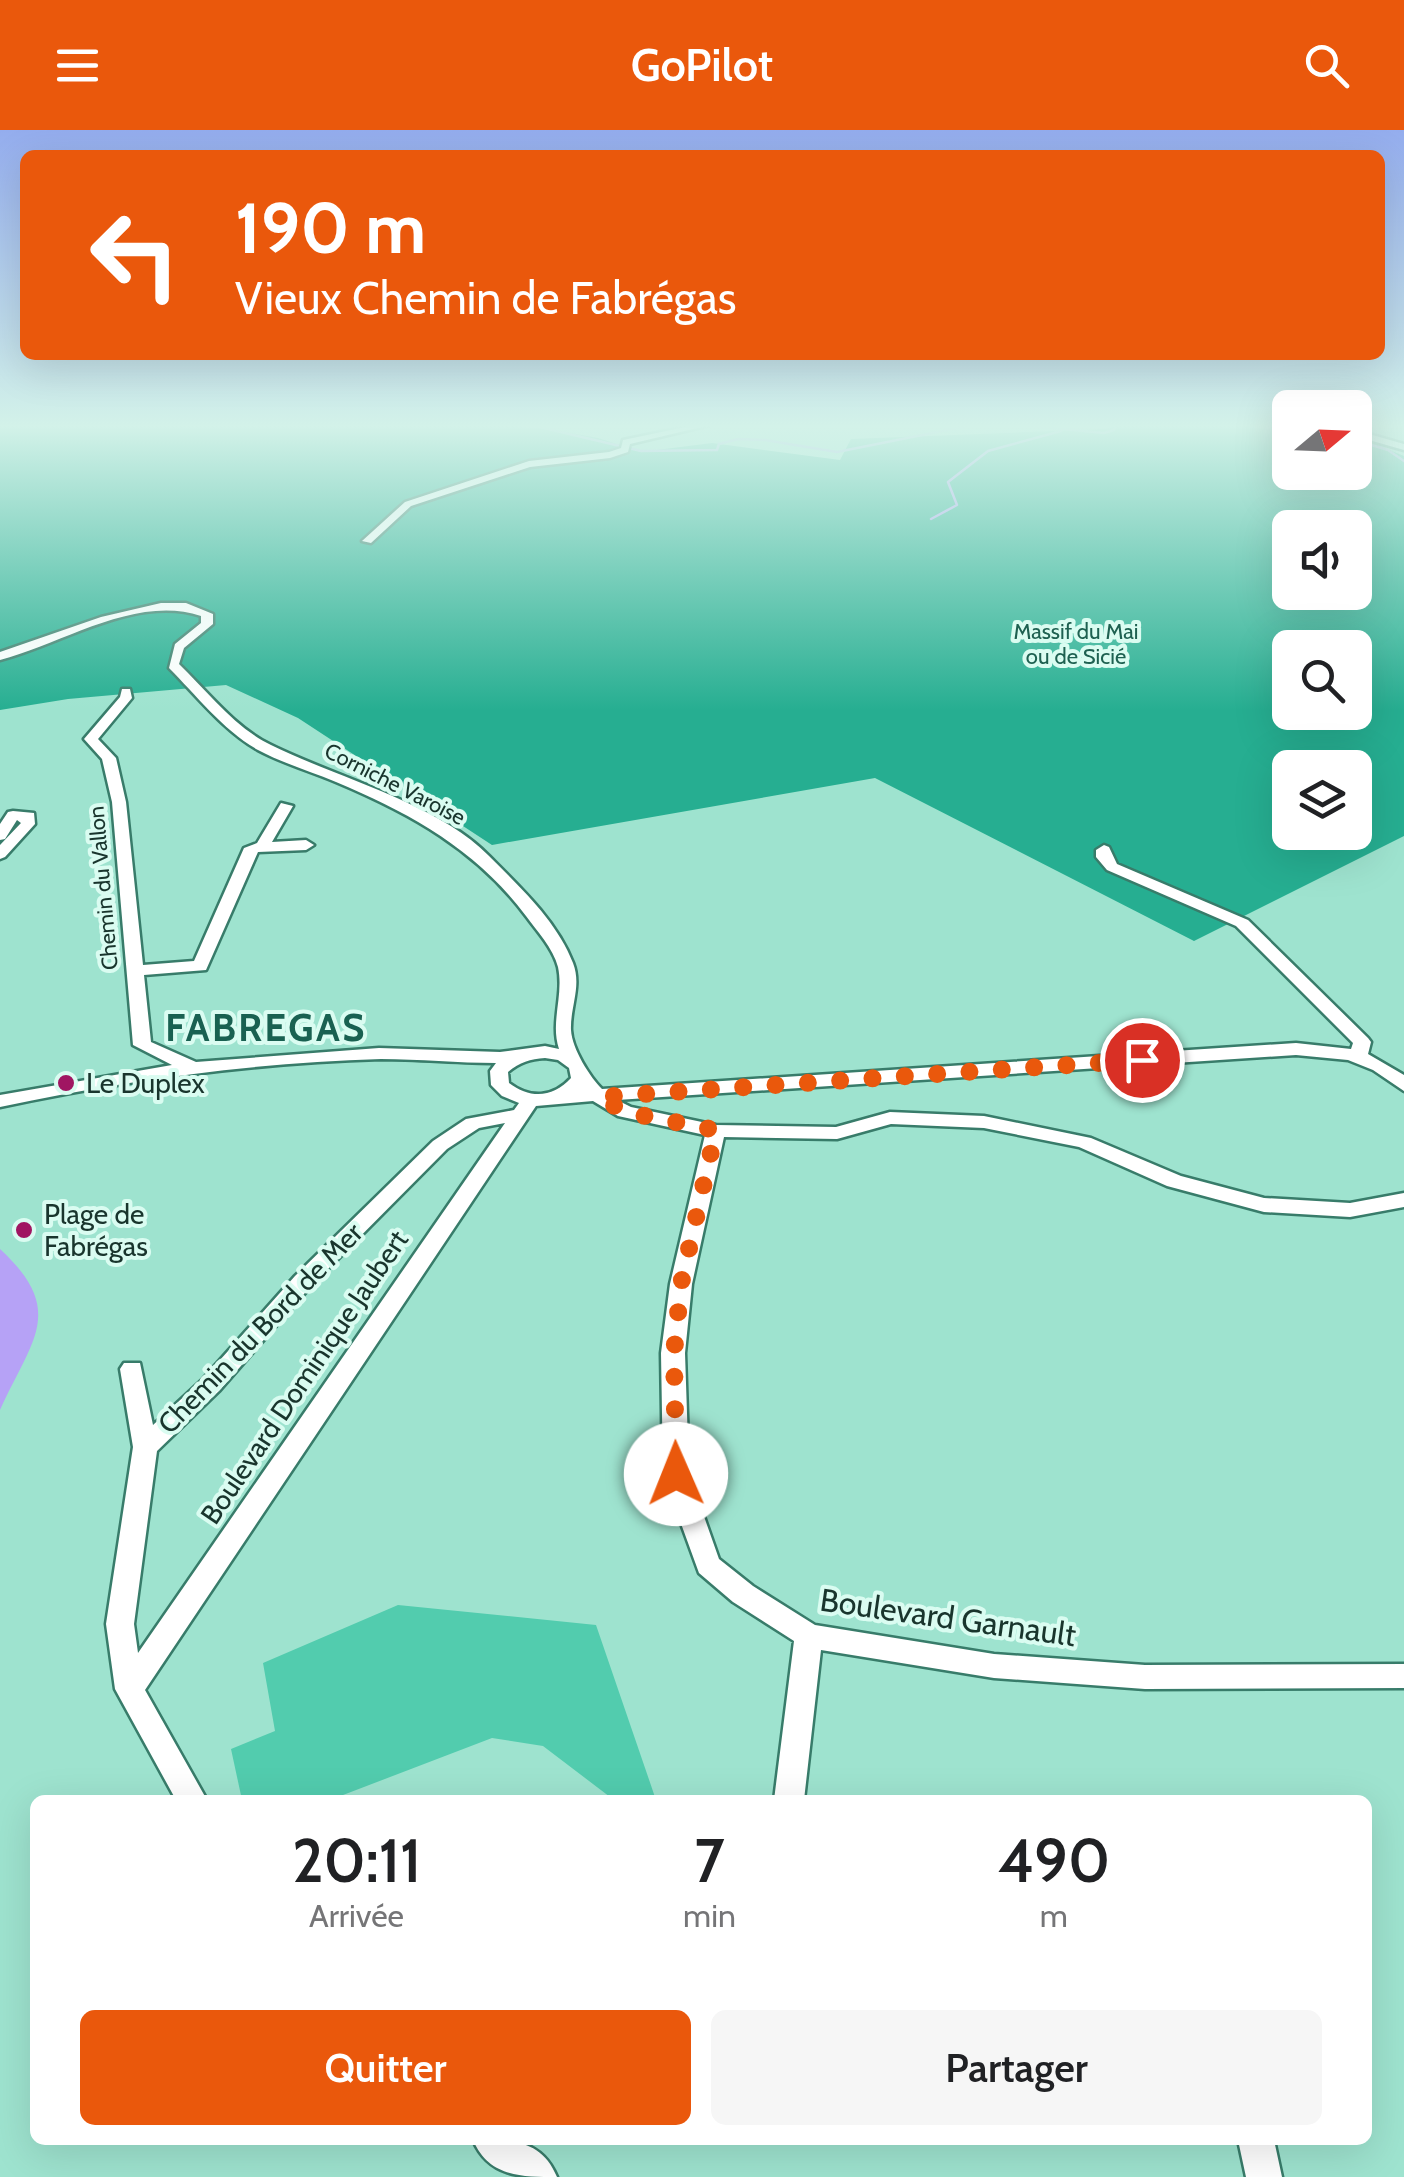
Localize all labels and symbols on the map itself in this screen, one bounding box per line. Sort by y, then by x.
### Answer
north arrow [1272,390,1372,490]
park label: Massif du Mai ou de Sicié [1013,618,1139,670]
street label: Corniche Varoise [320,737,470,831]
street label: Chemin du Vallon [82,805,124,971]
district label: FABREGAS [165,1004,367,1051]
pin [1100,1018,1185,1103]
place label: Le Duplex [86,1066,205,1100]
marker: Le Duplex [55,1072,77,1094]
place label: Plage de Fabrégas [44,1197,148,1263]
street label: Chemin du Bord de Mer [151,1215,370,1440]
marker: Plage de Fabrégas [13,1219,35,1241]
street label: Boulevard Dominique Jaubert [193,1224,415,1530]
position arrow [624,1422,728,1526]
street label: Boulevard Garnault [818,1580,1079,1654]

